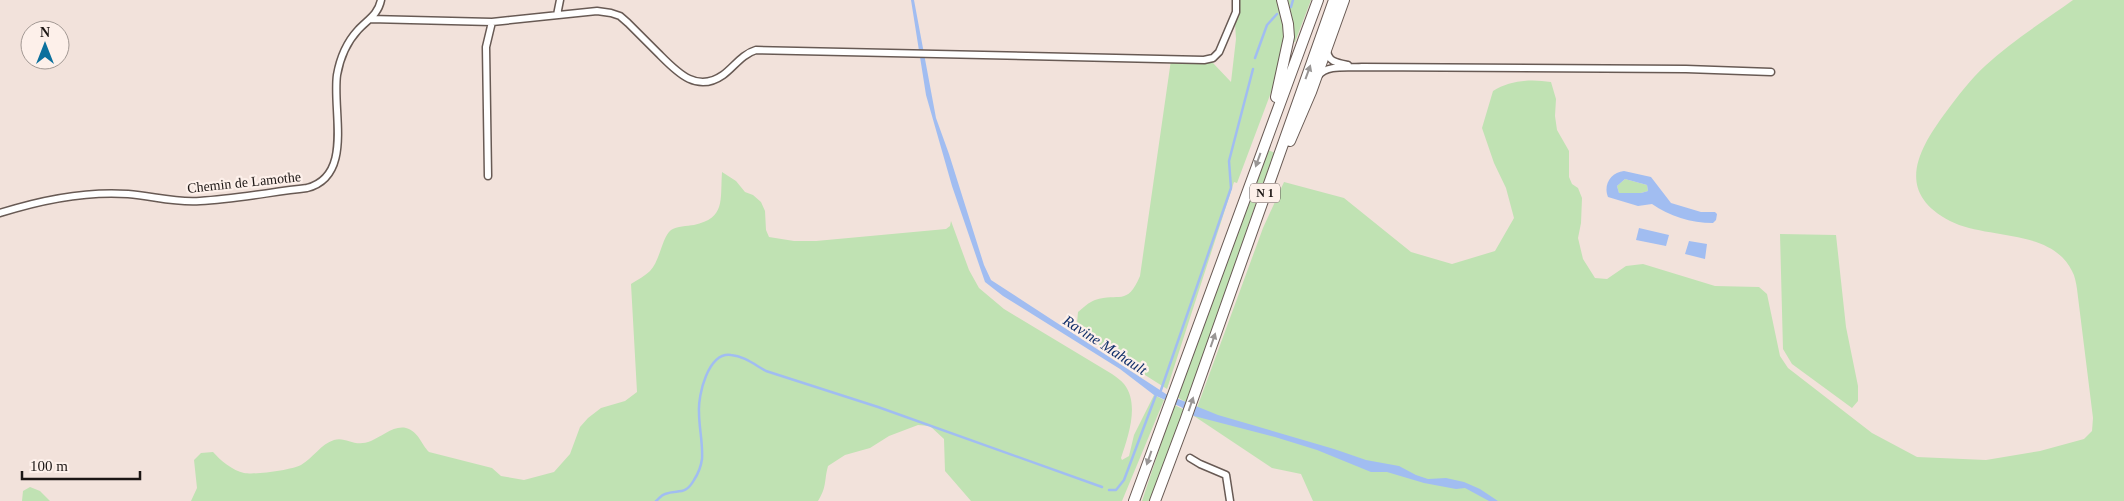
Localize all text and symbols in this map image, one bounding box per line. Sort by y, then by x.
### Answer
north arrow [20,20,70,70]
text: N [40,25,50,40]
one-way arrow [1305,64,1312,79]
one-way arrow [1254,153,1261,168]
street label: Chemin de Lamothe [186,169,302,196]
road number: N 1 [1250,184,1280,202]
water label: Ravine Mahault [1059,312,1150,378]
one-way arrow [1210,333,1217,348]
one-way arrow [1187,396,1195,411]
scale bar [22,448,140,480]
one-way arrow [1145,451,1153,466]
text: 100 m [30,458,68,474]

